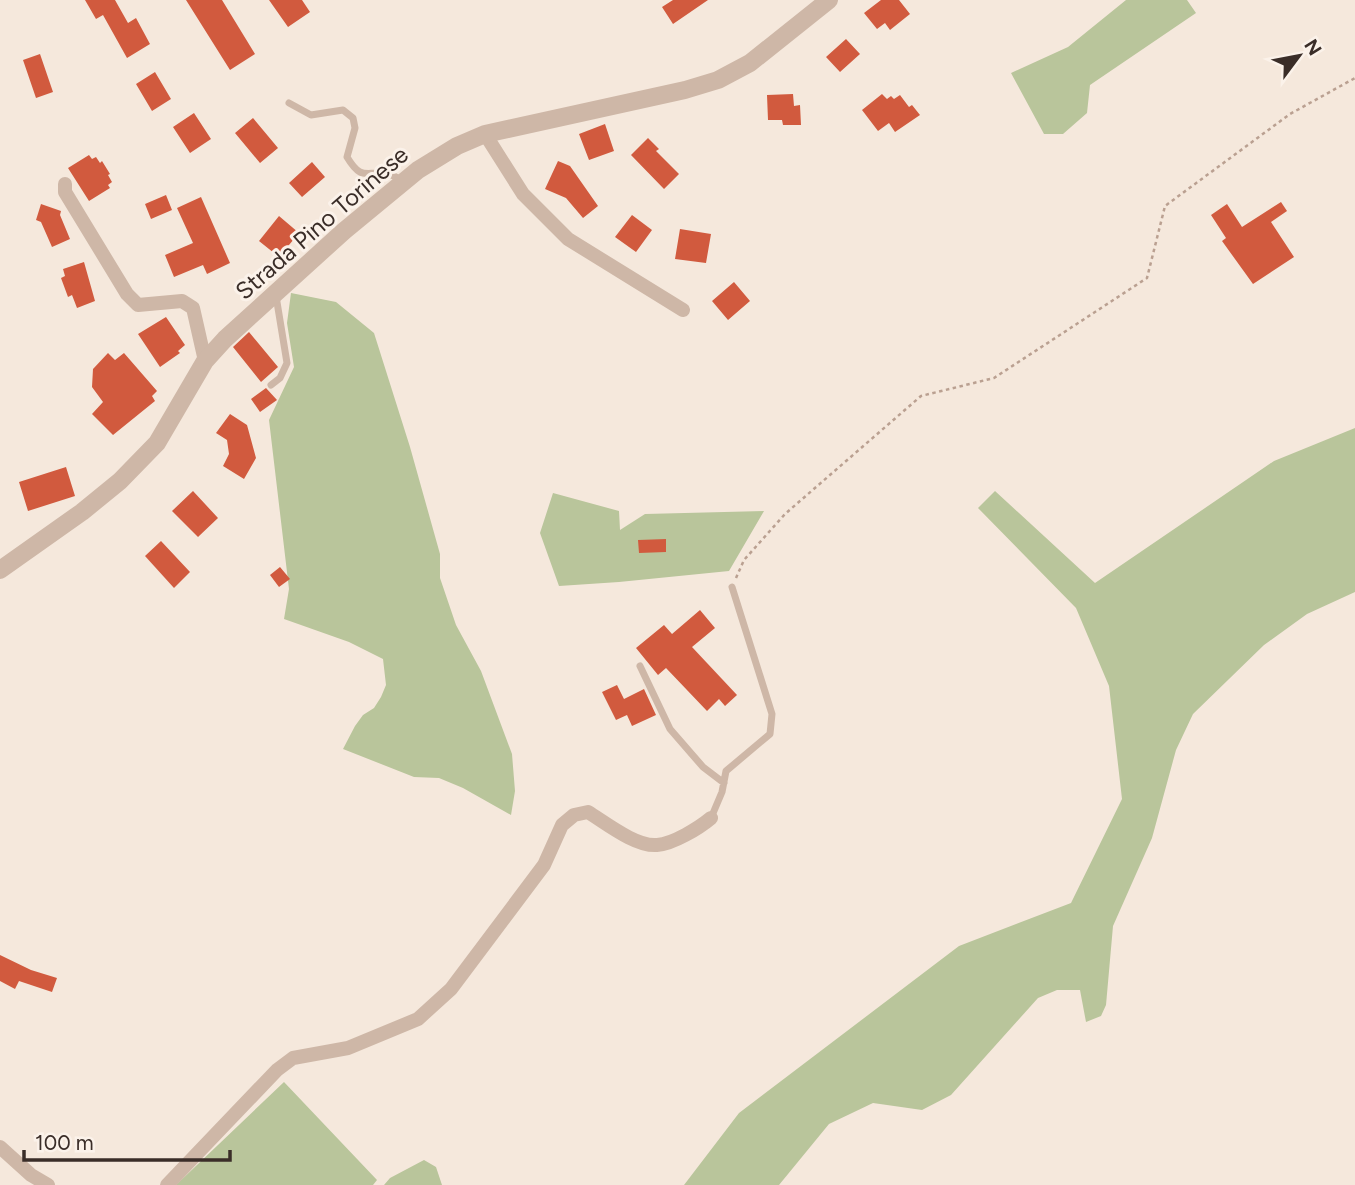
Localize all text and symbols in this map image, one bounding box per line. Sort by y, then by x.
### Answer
north arrow [1264,21,1334,91]
text: N [1299,35,1327,60]
street label: Strada Pino Torinese [229,140,414,305]
scale bar [24,1118,231,1162]
text: 100 m [35,1130,94,1155]

